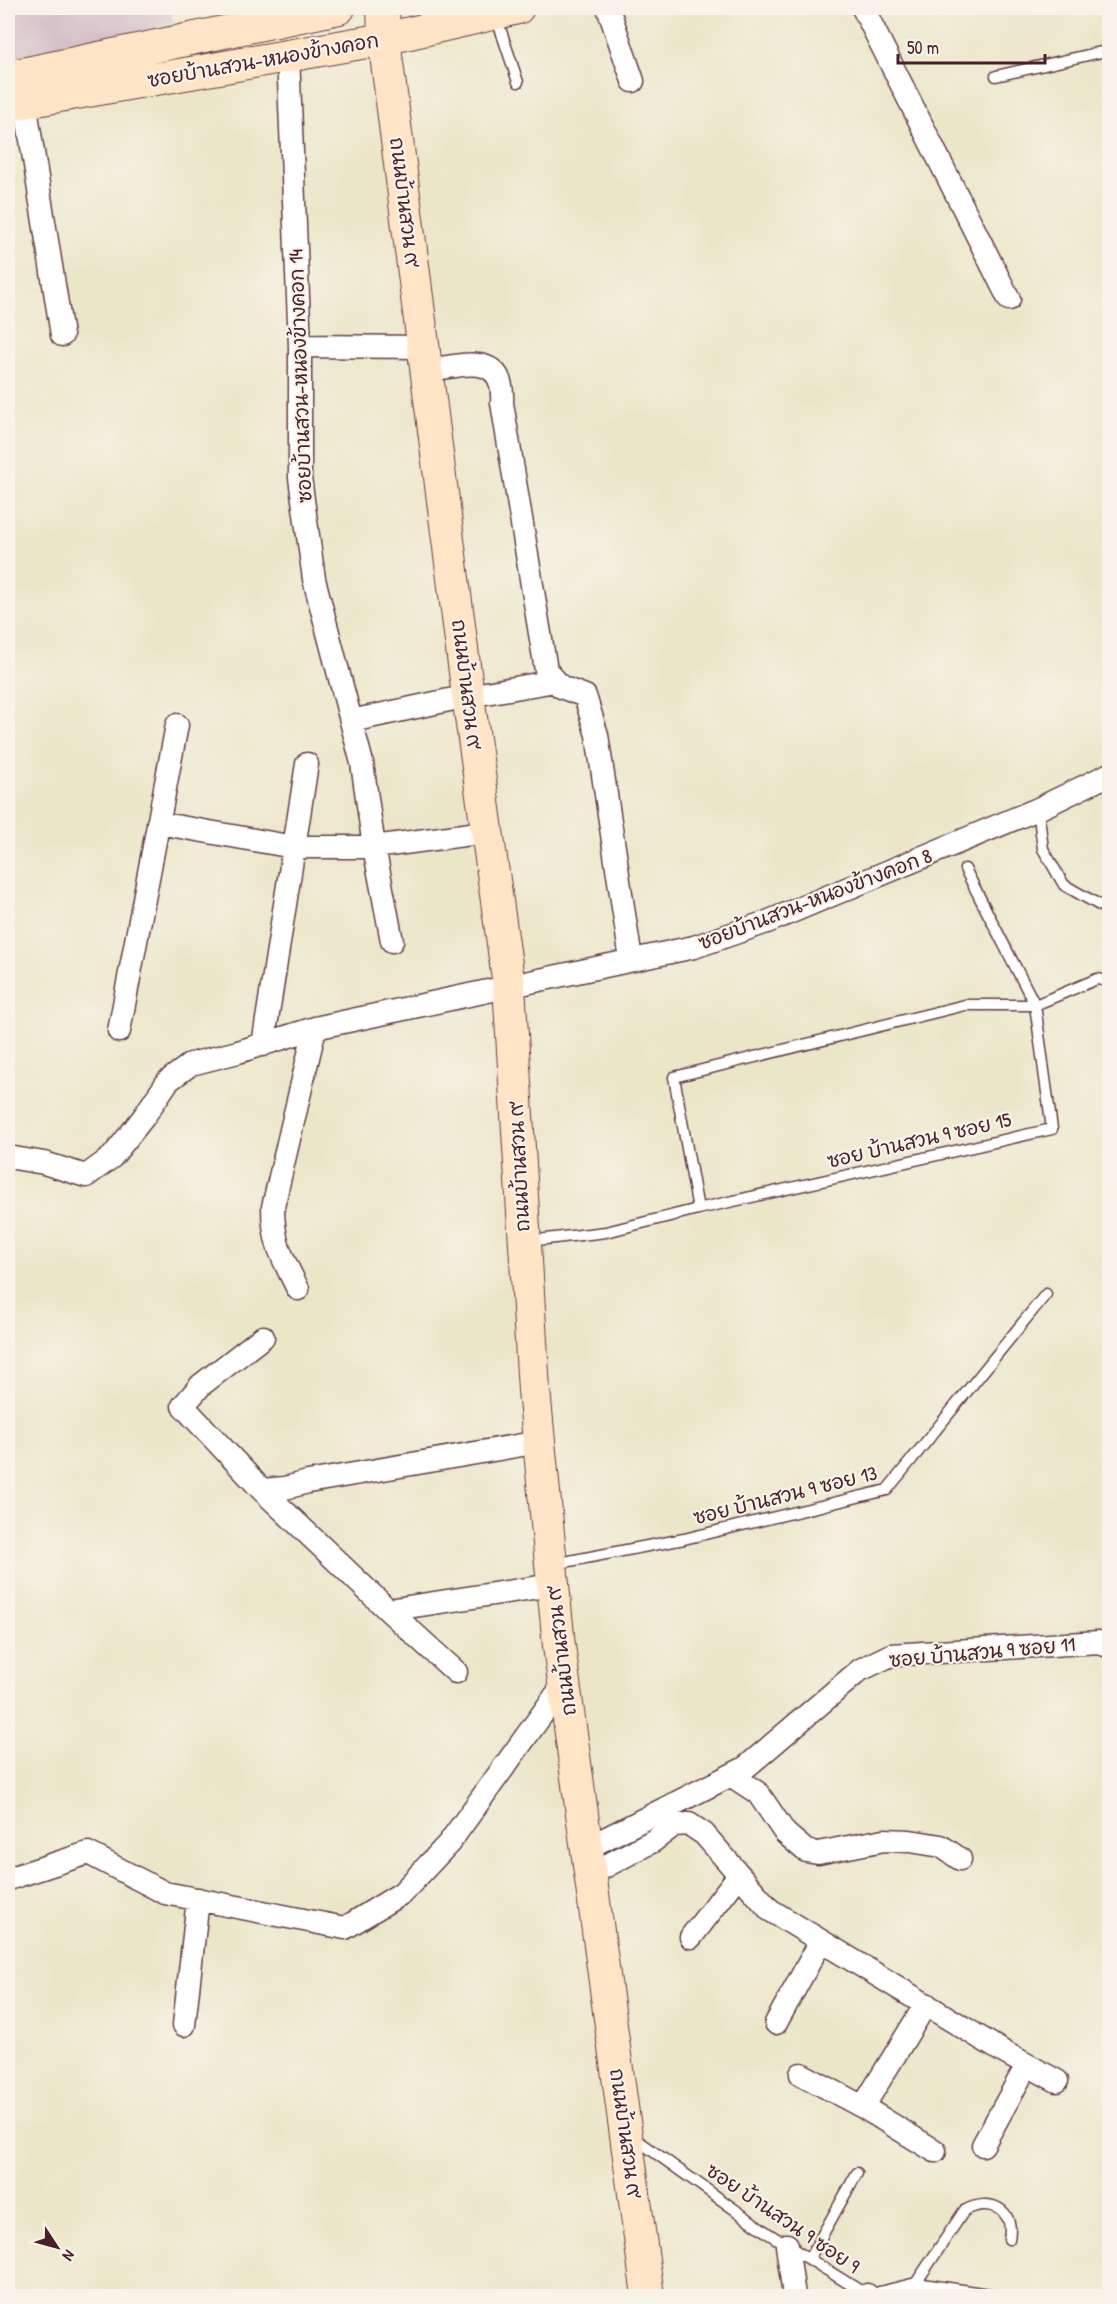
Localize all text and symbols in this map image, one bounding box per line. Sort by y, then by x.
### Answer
street label: ซอยบ้านสวน-หนองข้างคอก [145,26,381,93]
scale bar [898,27,1045,65]
text: 50 m [907,35,939,60]
street label: ถนนบ้านสวน ๙ [384,136,427,270]
street label: ซอยบ้านสวน-หนองข้างคอก 14 [282,249,317,503]
street label: ถนนบ้านสวน ๙ [446,618,489,752]
street label: ซอยบ้านสวน-หนองข้างคอก 8 [694,842,935,956]
street label: ถนนบ้านสวน ๙ [502,1100,535,1233]
street label: ซอย บ้านสวน 9 ซอย 15 [824,1105,1014,1174]
street label: ซอย บ้านสวน 9 ซอย 13 [690,1459,880,1530]
street label: ถนนบ้านสวน ๙ [539,1583,582,1717]
street label: ซอย บ้านสวน 9 ซอย 11 [888,1630,1076,1673]
street label: ถนนบ้านสวน ๙ [604,2067,649,2201]
street label: ซอย บ้านสวน 9 ซอย 9 [701,2156,865,2279]
north arrow [27,2217,87,2277]
text: N [57,2246,81,2266]

